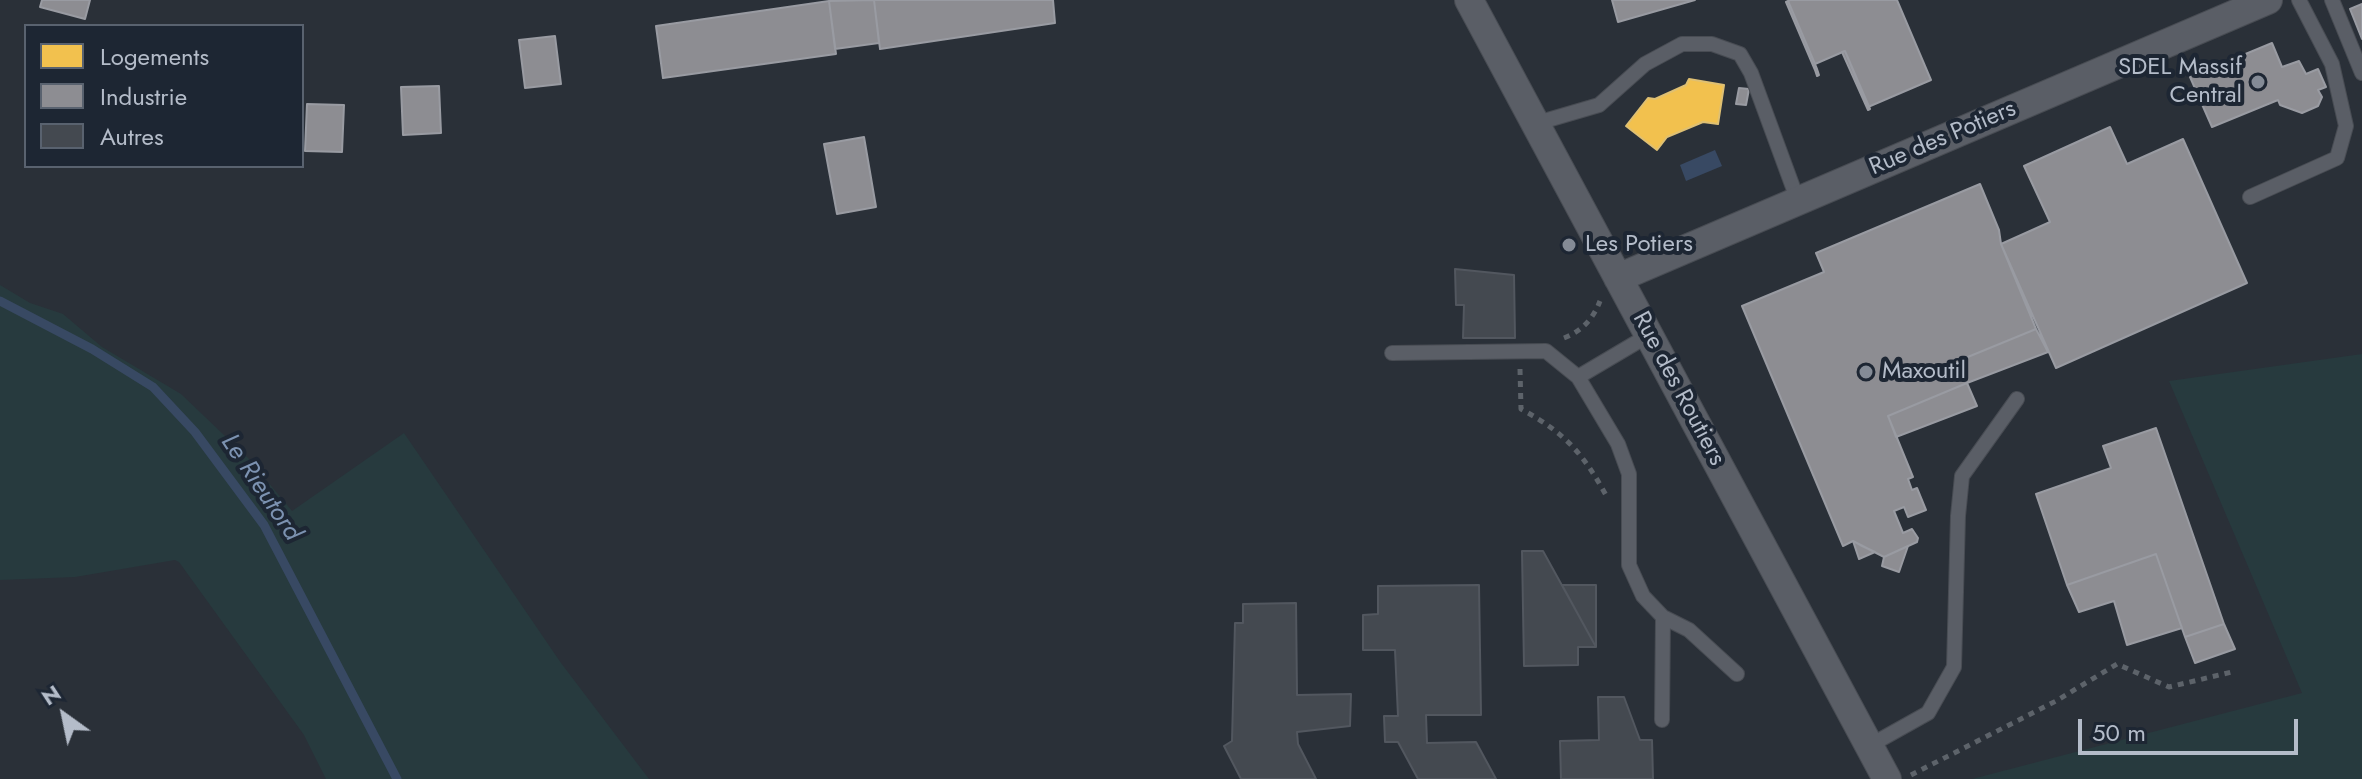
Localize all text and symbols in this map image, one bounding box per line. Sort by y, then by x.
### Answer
legend [24,24,304,168]
text: Logements [100,39,209,74]
place label: SDEL Massif Central [2118,54,2242,110]
marker: SDEL Massif Central [2249,73,2267,91]
text: Industrie [100,79,187,114]
street label: Rue des Potiers [1865,95,2021,183]
text: Autres [100,119,164,154]
place label: Les Potiers [1585,231,1693,259]
marker: Les Potiers [1560,236,1578,254]
street label: Rue des Routiers [1625,307,1731,471]
place label: Maxoutil [1882,358,1966,386]
marker: Maxoutil [1857,363,1875,381]
water label: Le Rieutord [213,429,307,547]
north arrow [24,675,104,755]
text: N [35,677,67,713]
scale bar [2082,703,2302,753]
text: 50 m [2092,715,2146,750]

